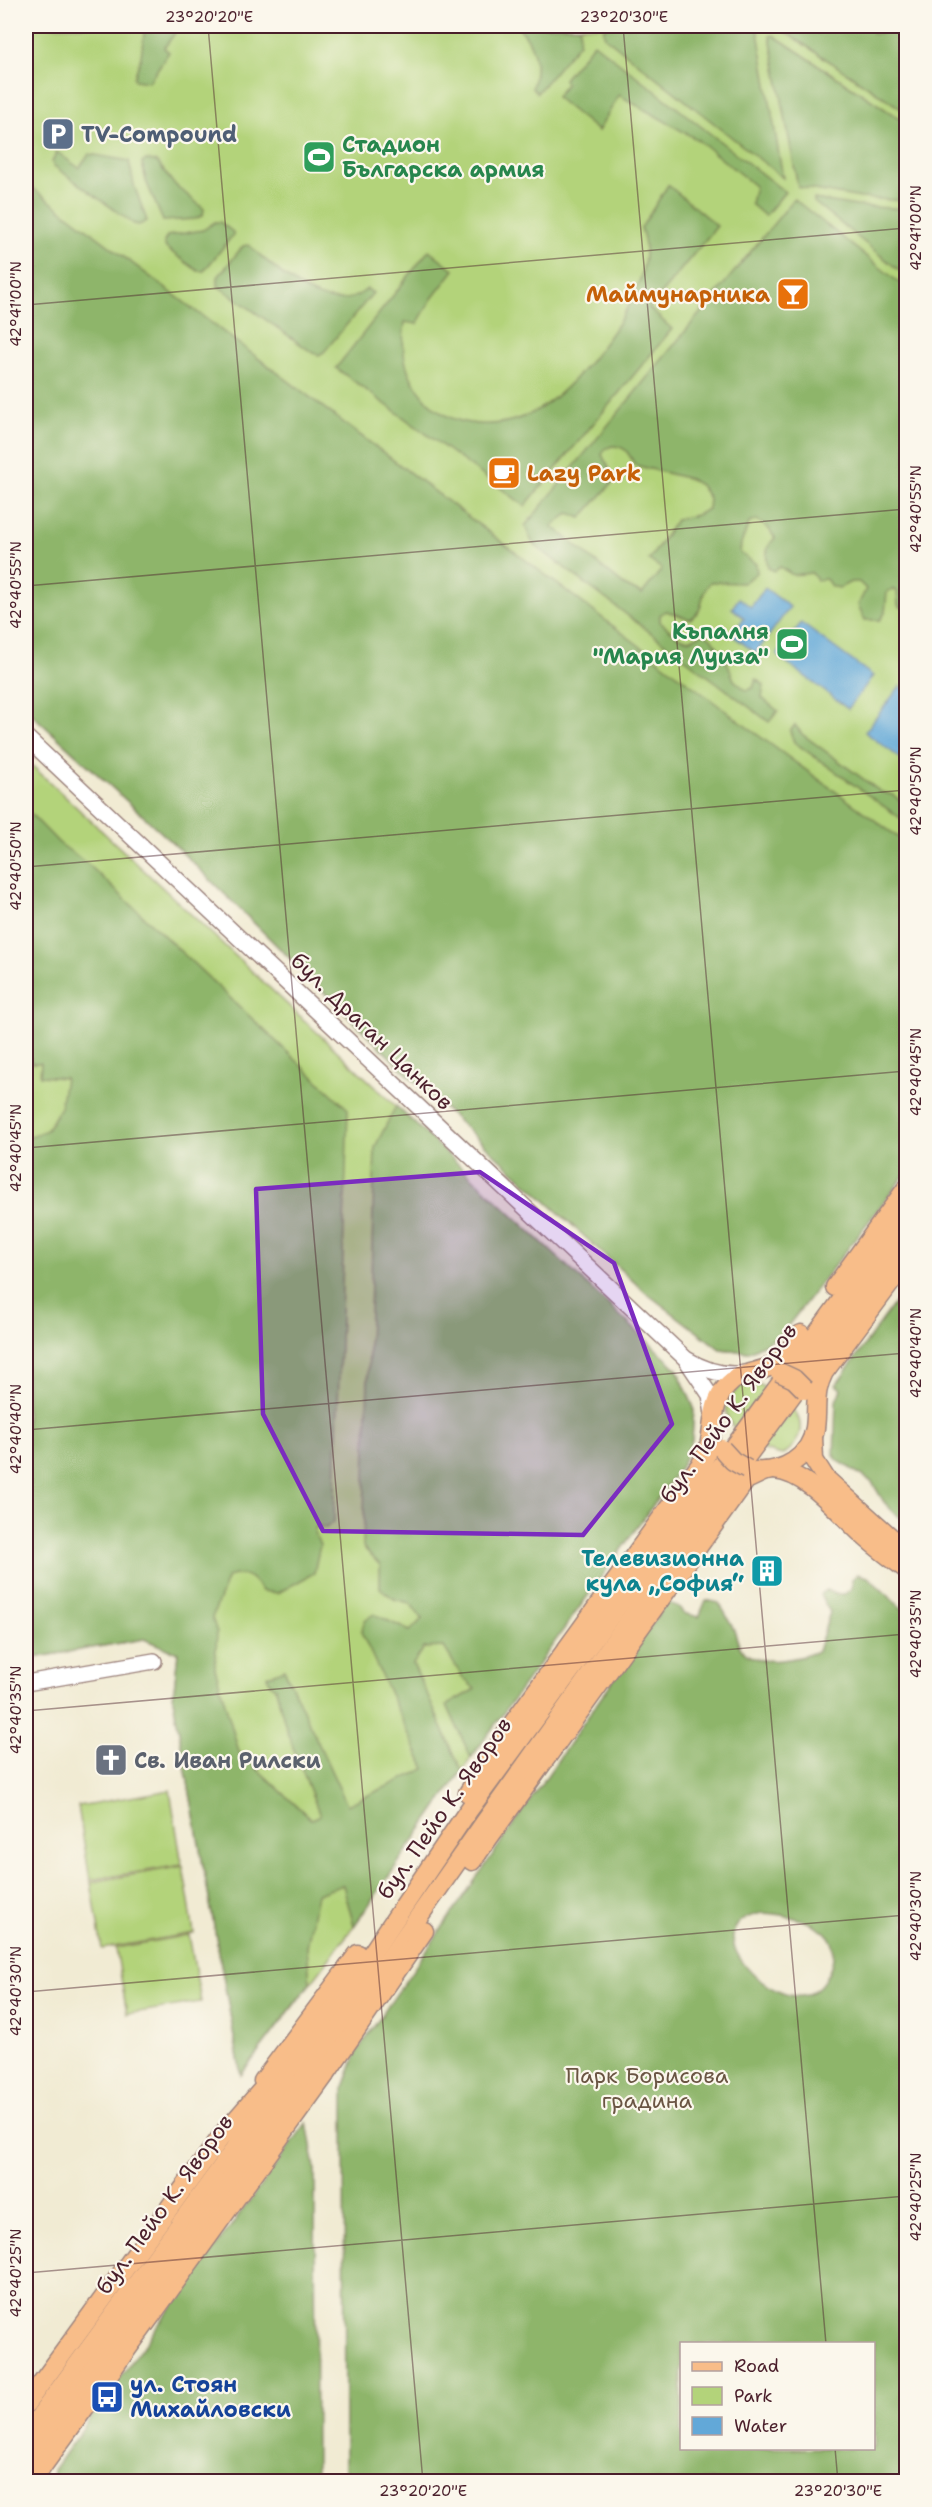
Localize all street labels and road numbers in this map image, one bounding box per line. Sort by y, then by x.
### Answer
street label: бул. Драган Цанков [284,946,459,1116]
street label: бул. Пейо К. Яворов [653,1317,804,1509]
street label: бул. Пейо К. Яворов [371,1712,518,1905]
street label: бул. Пейо К. Яворов [89,2108,240,2300]

